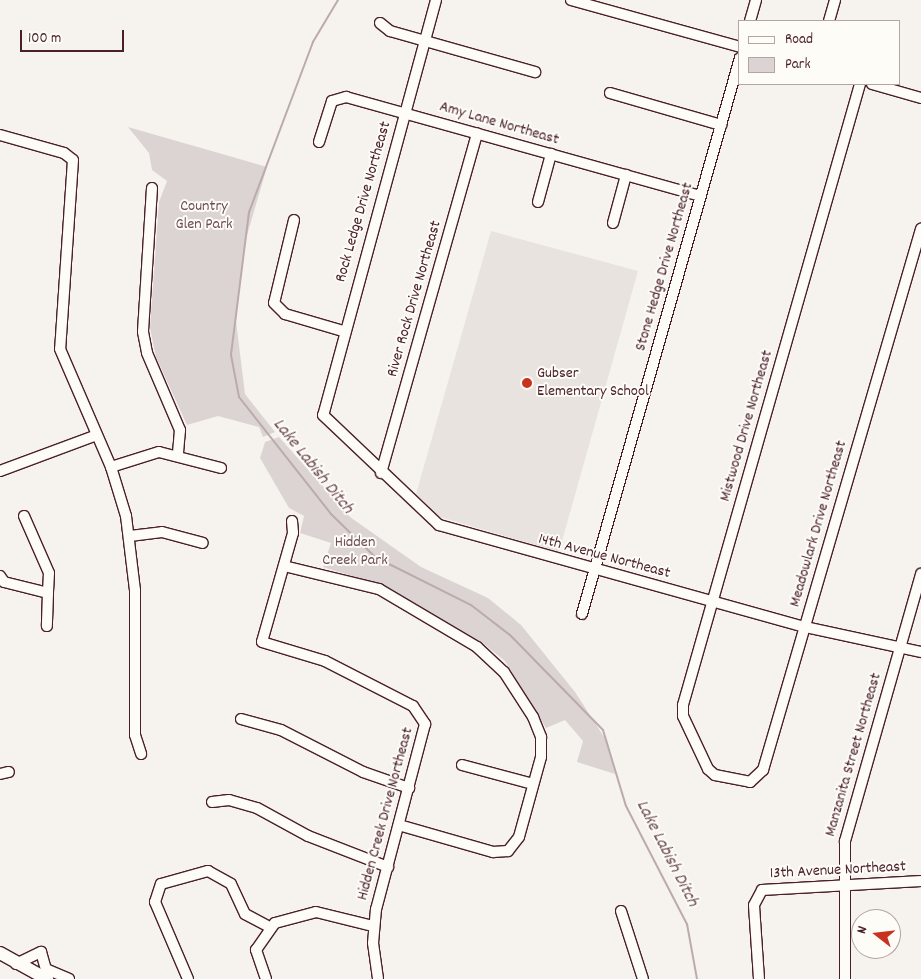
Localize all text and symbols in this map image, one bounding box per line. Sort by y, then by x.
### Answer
scale bar [22,20,126,52]
legend [738,20,901,85]
text: 100 m [28,28,61,50]
text: Road [785,29,813,51]
text: Park [785,54,811,76]
street label: Amy Lane Northeast [437,98,561,150]
street label: Rock Ledge Drive Northeast [332,119,396,285]
street label: Stone Hedge Drive Northeast [632,180,698,354]
park label: Country Glen Park [175,197,233,235]
street label: River Rock Drive Northeast [384,219,446,379]
street label: Mistwood Drive Northeast [716,348,778,504]
place label: Gubser Elementary School [537,364,649,402]
marker: Gubser Elementary School [521,377,533,389]
water label: Lake Labish Ditch [267,415,357,519]
street label: Meadowlark Drive Northeast [786,439,852,609]
street label: 14th Avenue Northeast [536,530,672,584]
park label: Hidden Creek Park [322,533,388,571]
street label: Manzanita Street Northeast [821,671,887,839]
street label: Hidden Creek Drive Northeast [354,725,418,903]
water label: Lake Labish Ditch [630,797,702,911]
street label: 13th Avenue Northeast [769,858,907,884]
north arrow [851,909,901,959]
text: N [852,924,873,936]

